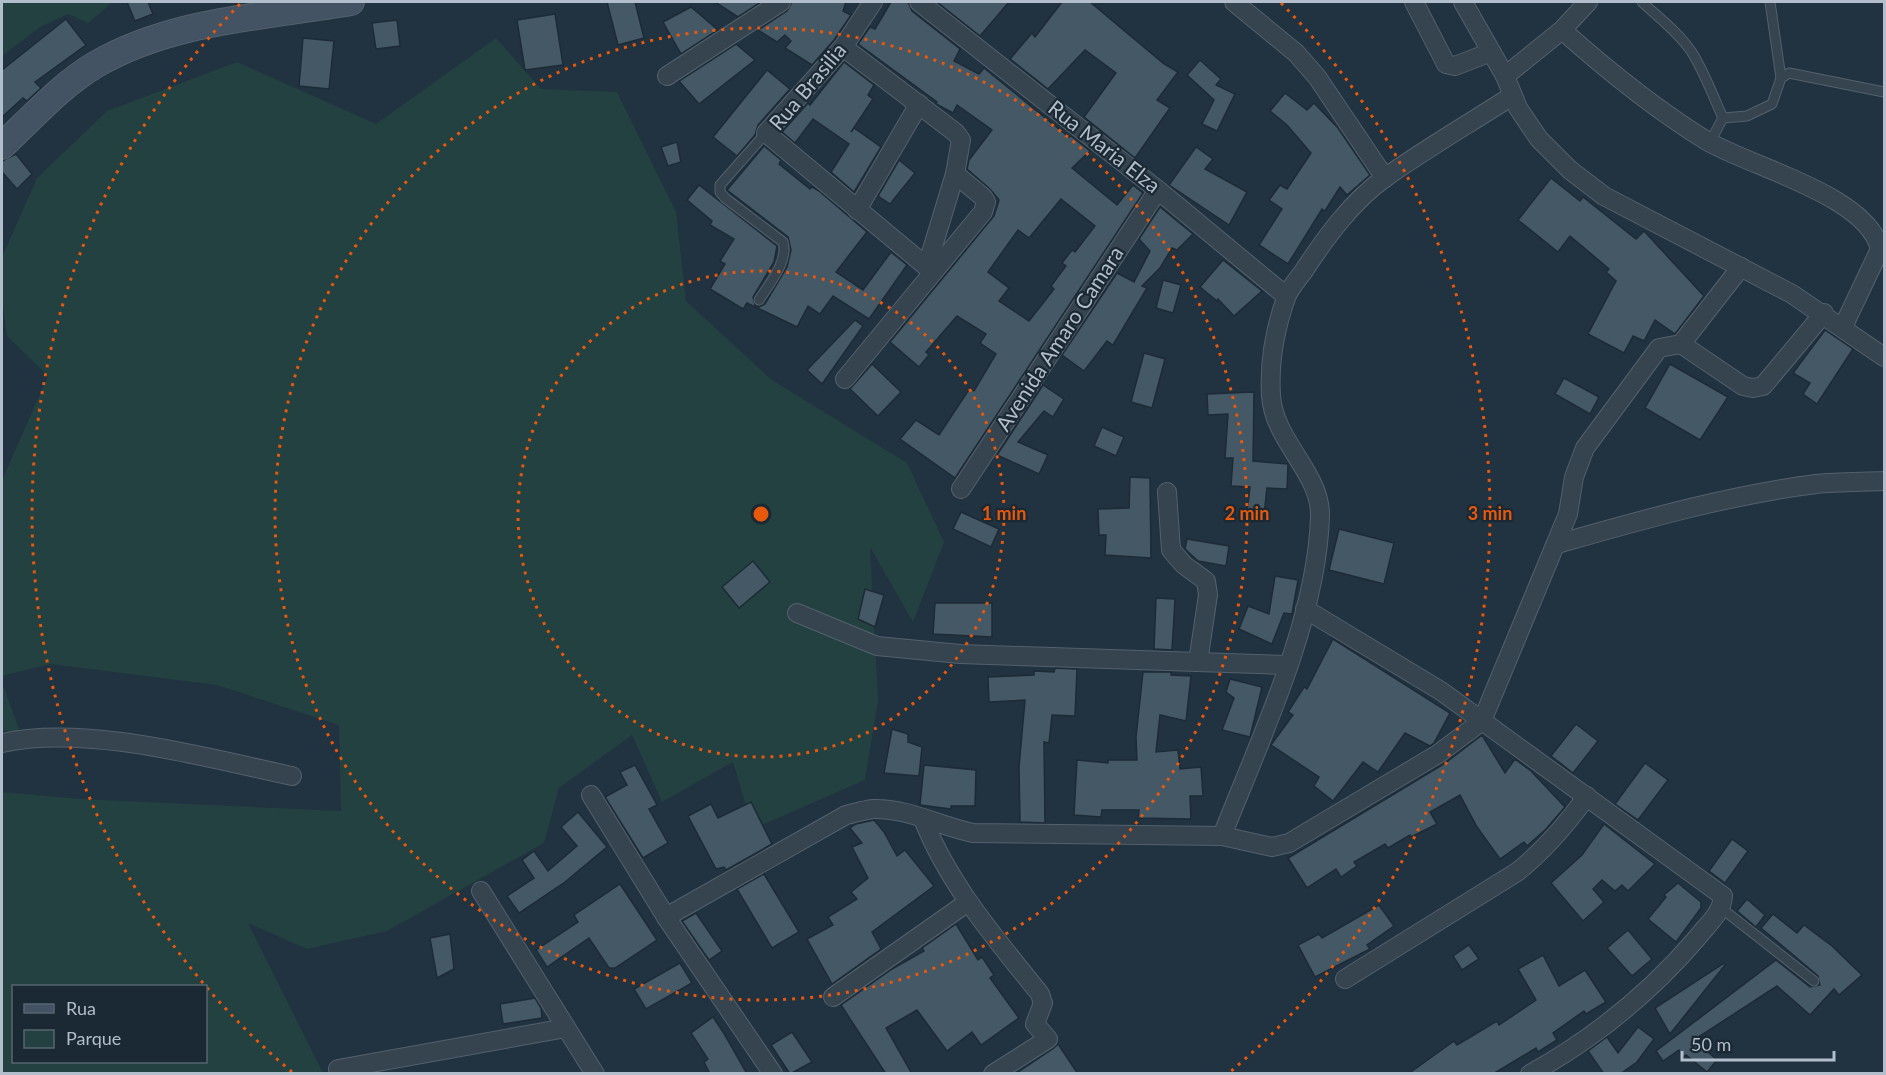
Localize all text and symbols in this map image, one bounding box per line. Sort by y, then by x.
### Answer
street label: Rua Brasilia [763,37,851,135]
street label: Rua Maria Elza [1044,94,1166,197]
street label: Avenida Amaro Camara [990,241,1128,435]
text: 1 min [982,502,1026,524]
text: 2 min [1225,502,1269,524]
text: 3 min [1468,502,1512,524]
centre of rings [751,504,771,524]
legend [12,985,207,1063]
text: Rua [66,997,96,1019]
scale bar [1682,1024,1834,1062]
text: Parque [66,1027,121,1049]
text: 50 m [1691,1033,1731,1055]

